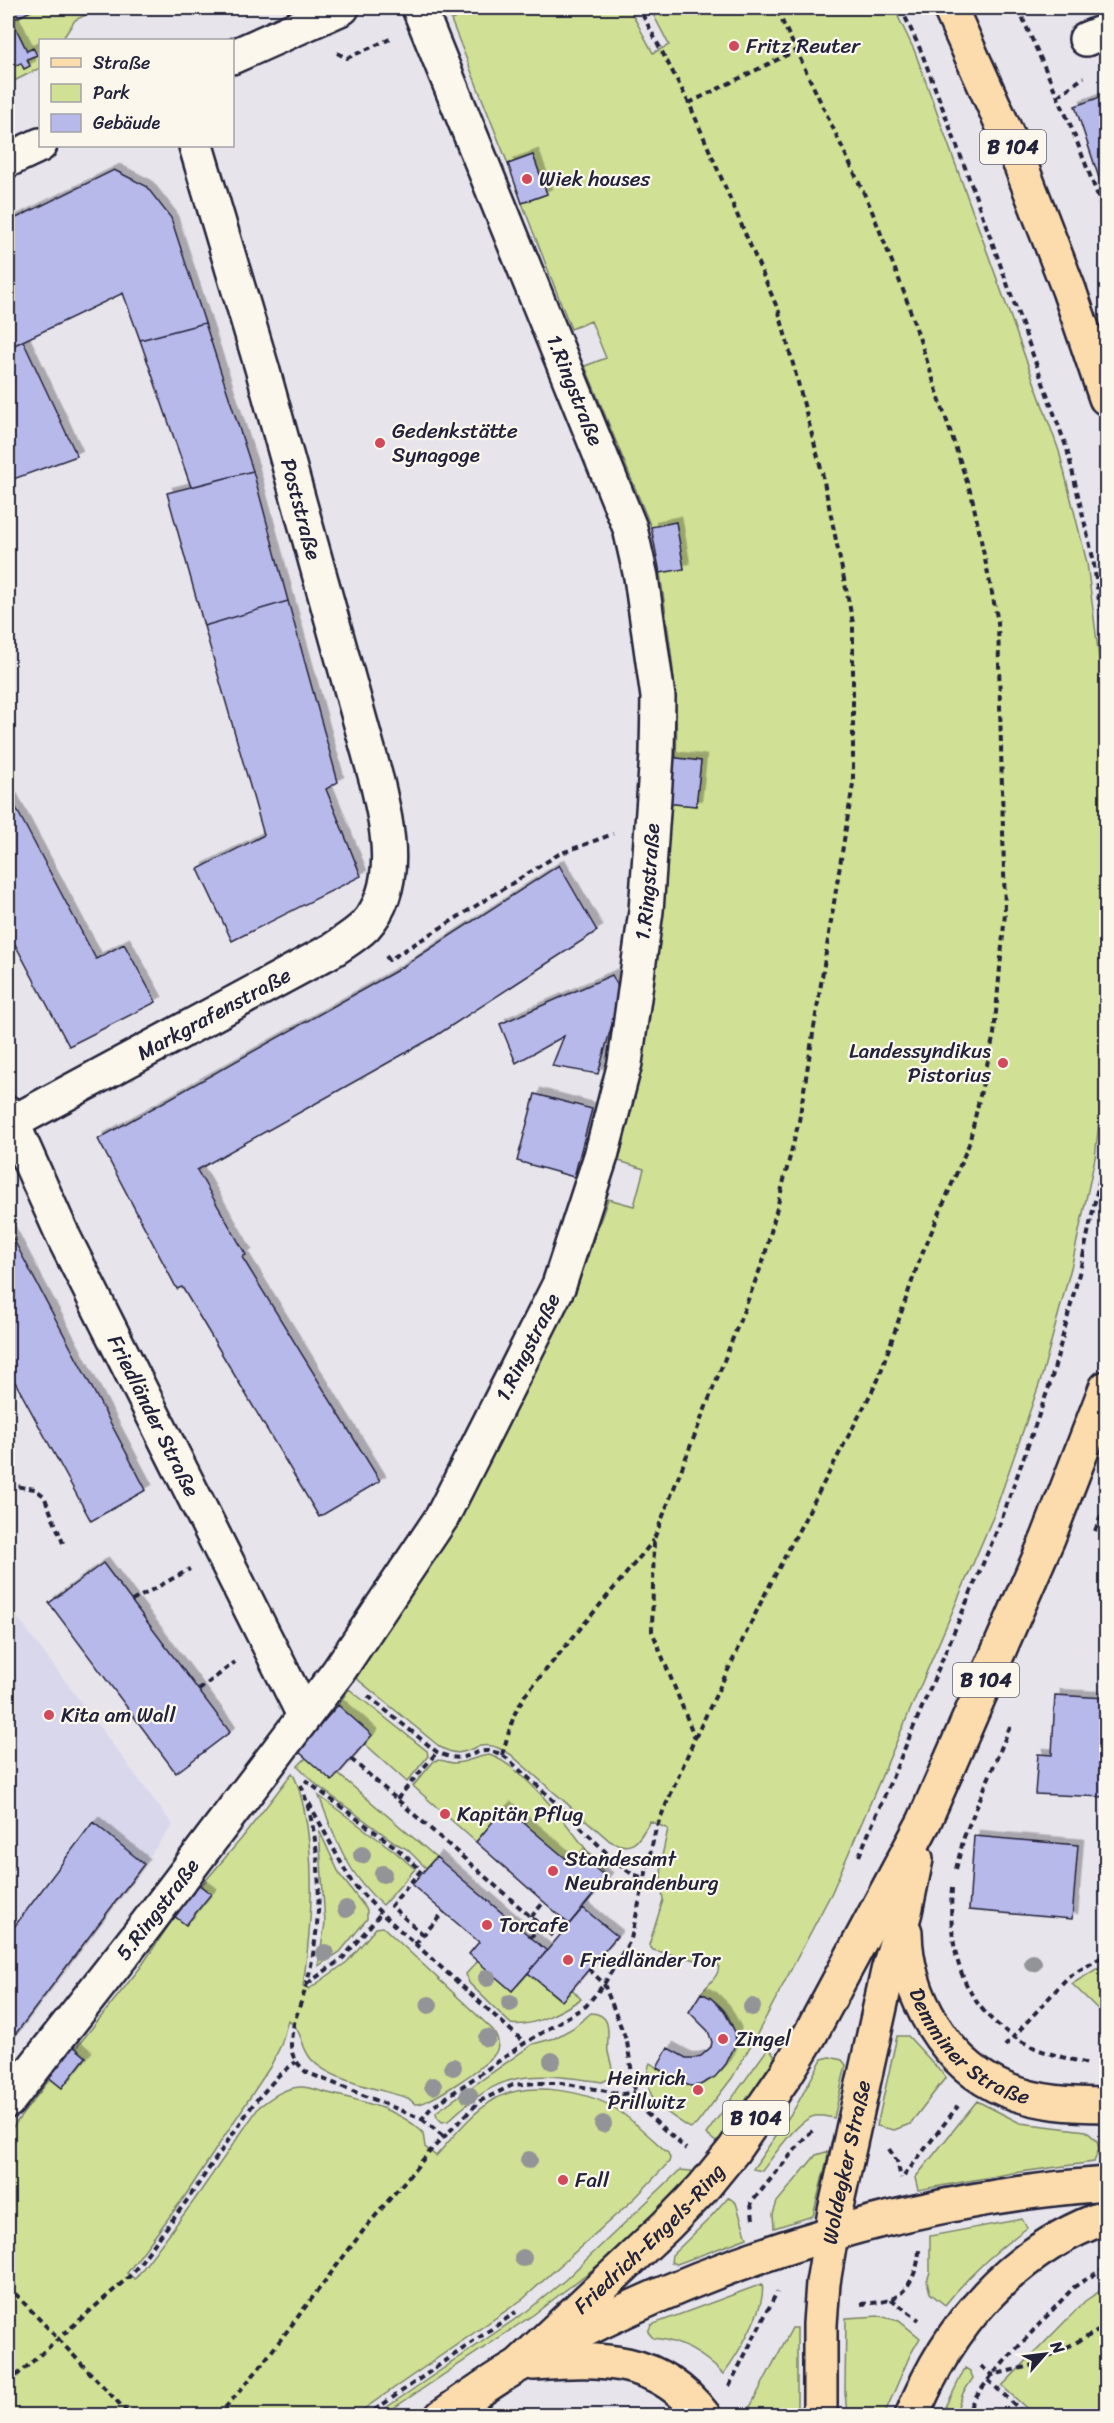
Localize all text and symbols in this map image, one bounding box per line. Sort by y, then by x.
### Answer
place label: Fritz Reuter [746,27,861,65]
legend [39,39,234,147]
marker: Fritz Reuter [727,39,741,53]
text: Straße [93,47,150,79]
text: Park [93,77,130,109]
text: Gebäude [93,107,161,139]
road number: B 104 [980,130,1046,164]
place label: Wiek houses [539,160,650,198]
marker: Wiek houses [520,172,534,186]
street label: 1.Ringstraße [535,328,615,452]
place label: Gedenkstätte Synagoge [392,412,518,474]
marker: Gedenkstätte Synagoge [373,436,387,450]
street label: Poststraße [269,454,333,564]
street label: 1.Ringstraße [623,822,671,943]
street label: Markgrafenstraße [130,956,298,1071]
place label: Landessyndikus Pistorius [849,1032,991,1094]
marker: Landessyndikus Pistorius [996,1056,1010,1070]
street label: 1.Ringstraße [484,1286,571,1408]
street label: Friedländer Straße [97,1328,210,1504]
road number: B 104 [953,1663,1019,1697]
place label: Kita am Wall [61,1696,177,1734]
marker: Kita am Wall [42,1708,56,1722]
place label: Kapitän Pflug [457,1795,584,1833]
marker: Kapitän Pflug [438,1807,452,1821]
place label: Standesamt Neubrandenburg [565,1840,719,1902]
street label: 5.Ringstraße [106,1850,209,1969]
marker: Standesamt Neubrandenburg [546,1864,560,1878]
place label: Torcafe [499,1906,568,1944]
marker: Torcafe [480,1918,494,1932]
place label: Friedländer Tor [580,1941,721,1979]
marker: Friedländer Tor [561,1953,575,1967]
street label: Demminer Straße [898,1982,1034,2116]
place label: Zingel [735,2020,792,2058]
marker: Zingel [716,2032,730,2046]
place label: Heinrich Prillwitz [607,2059,686,2121]
street label: Woldegker Straße [811,2077,882,2247]
marker: Heinrich Prillwitz [691,2083,705,2097]
road number: B 104 [723,2101,789,2135]
street label: Friedrich-Engels-Ring [564,2154,735,2324]
place label: Fall [575,2161,610,2199]
marker: Fall [556,2173,570,2187]
north arrow [1015,2324,1075,2384]
text: N [1042,2335,1074,2360]

